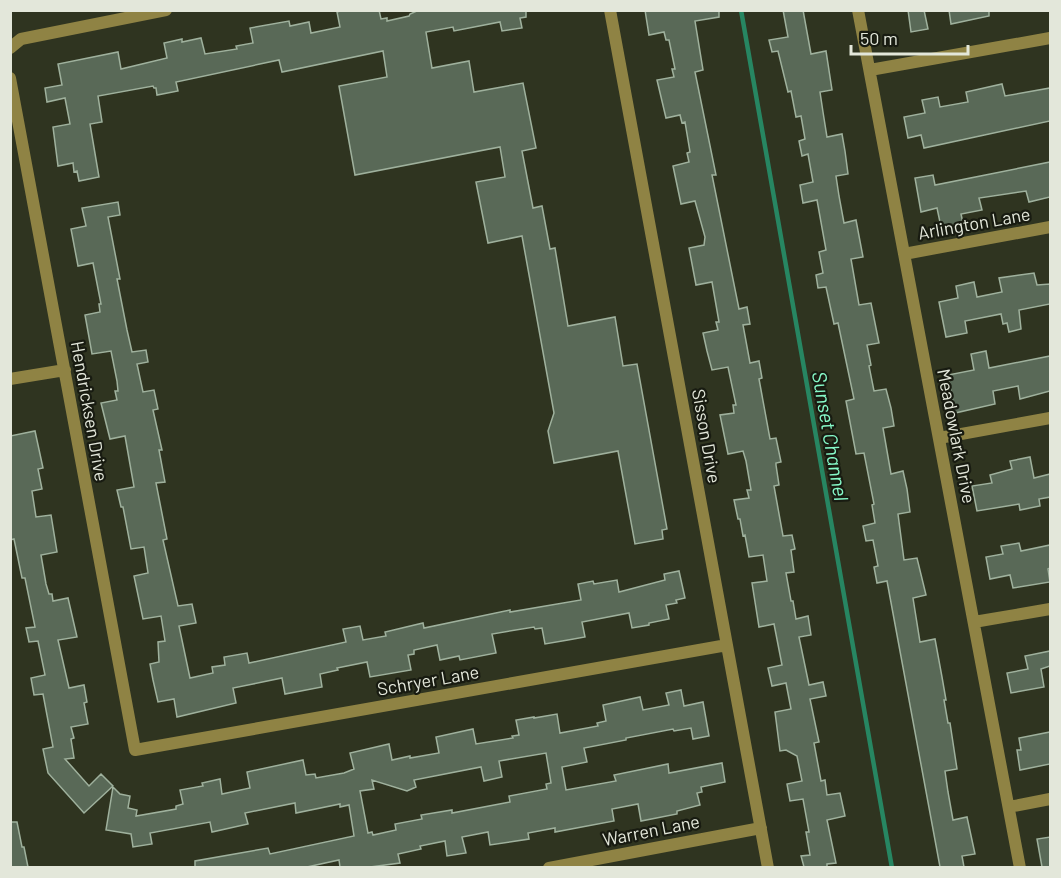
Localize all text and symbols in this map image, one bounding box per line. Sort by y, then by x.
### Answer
scale bar [851,18,968,56]
text: 50 m [860,27,898,49]
street label: Arlington Lane [916,202,1032,244]
street label: Hendricksen Drive [67,339,113,483]
street label: Meadowlark Drive [933,367,981,505]
water label: Sunset Channel [808,369,854,503]
street label: Sisson Drive [688,387,726,485]
street label: Schryer Lane [375,660,481,700]
street label: Warren Lane [600,810,702,850]

